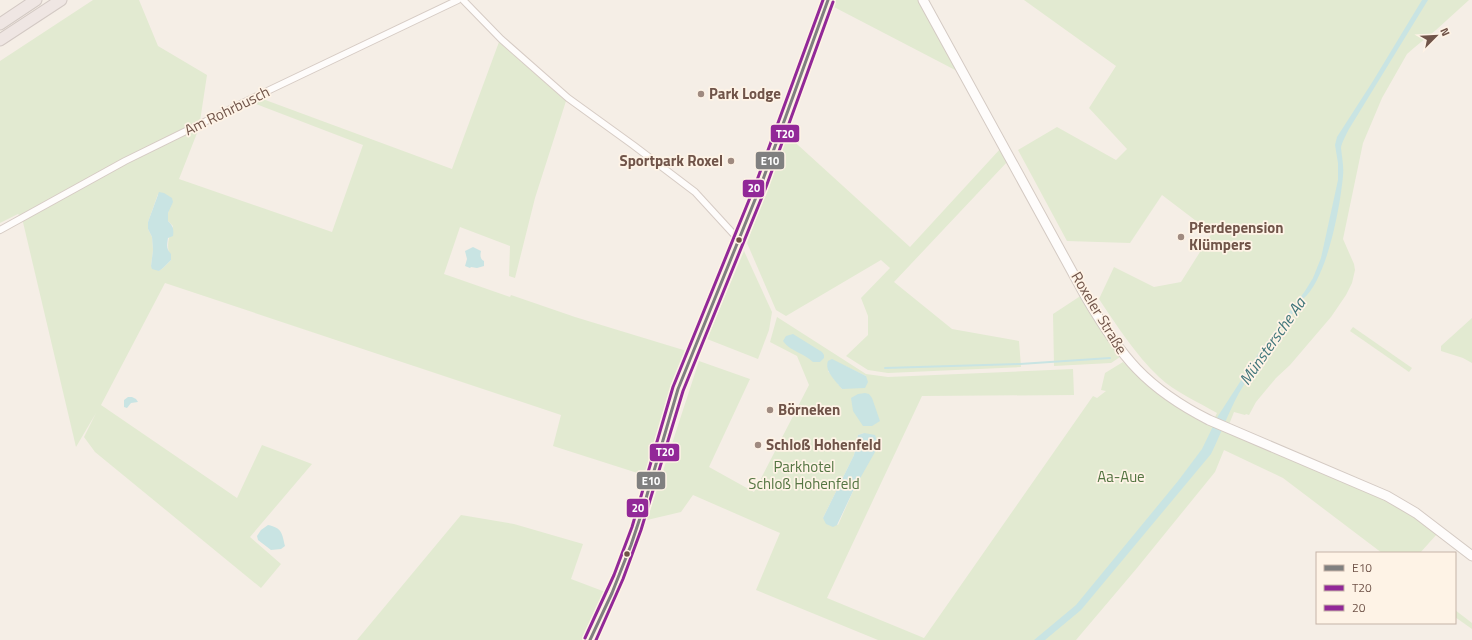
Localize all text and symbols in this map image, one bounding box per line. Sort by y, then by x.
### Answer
north arrow [1416,16,1456,56]
text: N [1436,25,1454,39]
street label: Am Rohrbusch [180,80,273,141]
place label: Park Lodge [709,82,781,105]
marker: Park Lodge [696,89,706,99]
line badge: T20 [770,124,800,143]
text: T20 [776,126,794,142]
place label: Sportpark Roxel [620,149,723,172]
line badge: E10 [755,151,785,170]
text: E10 [761,153,779,169]
marker: Sportpark Roxel [726,156,736,166]
line badge: 20 [742,179,765,198]
text: 20 [748,180,760,196]
place label: Pferdepension Klümpers [1189,216,1284,256]
marker: Pferdepension Klümpers [1176,232,1186,242]
unlabelled marker [734,235,744,245]
street label: Roxeler Straße [1066,267,1133,358]
water label: Münstersche Aa [1233,292,1312,390]
place label: Börneken [778,398,840,421]
marker: Börneken [765,405,775,415]
place label: Schloß Hohenfeld [766,433,881,456]
marker: Schloß Hohenfeld [753,440,763,450]
line badge: T20 [649,443,680,462]
text: T20 [656,444,674,460]
park label: Parkhotel Schloß Hohenfeld [748,455,860,495]
park label: Aa-Aue [1097,465,1145,488]
line badge: E10 [636,471,666,490]
text: E10 [642,473,660,489]
line badge: 20 [626,498,649,518]
text: 20 [632,500,644,516]
unlabelled marker [622,549,632,559]
legend [1316,552,1456,624]
text: E10 [1352,558,1372,577]
text: T20 [1352,578,1372,597]
text: 20 [1352,598,1366,617]

